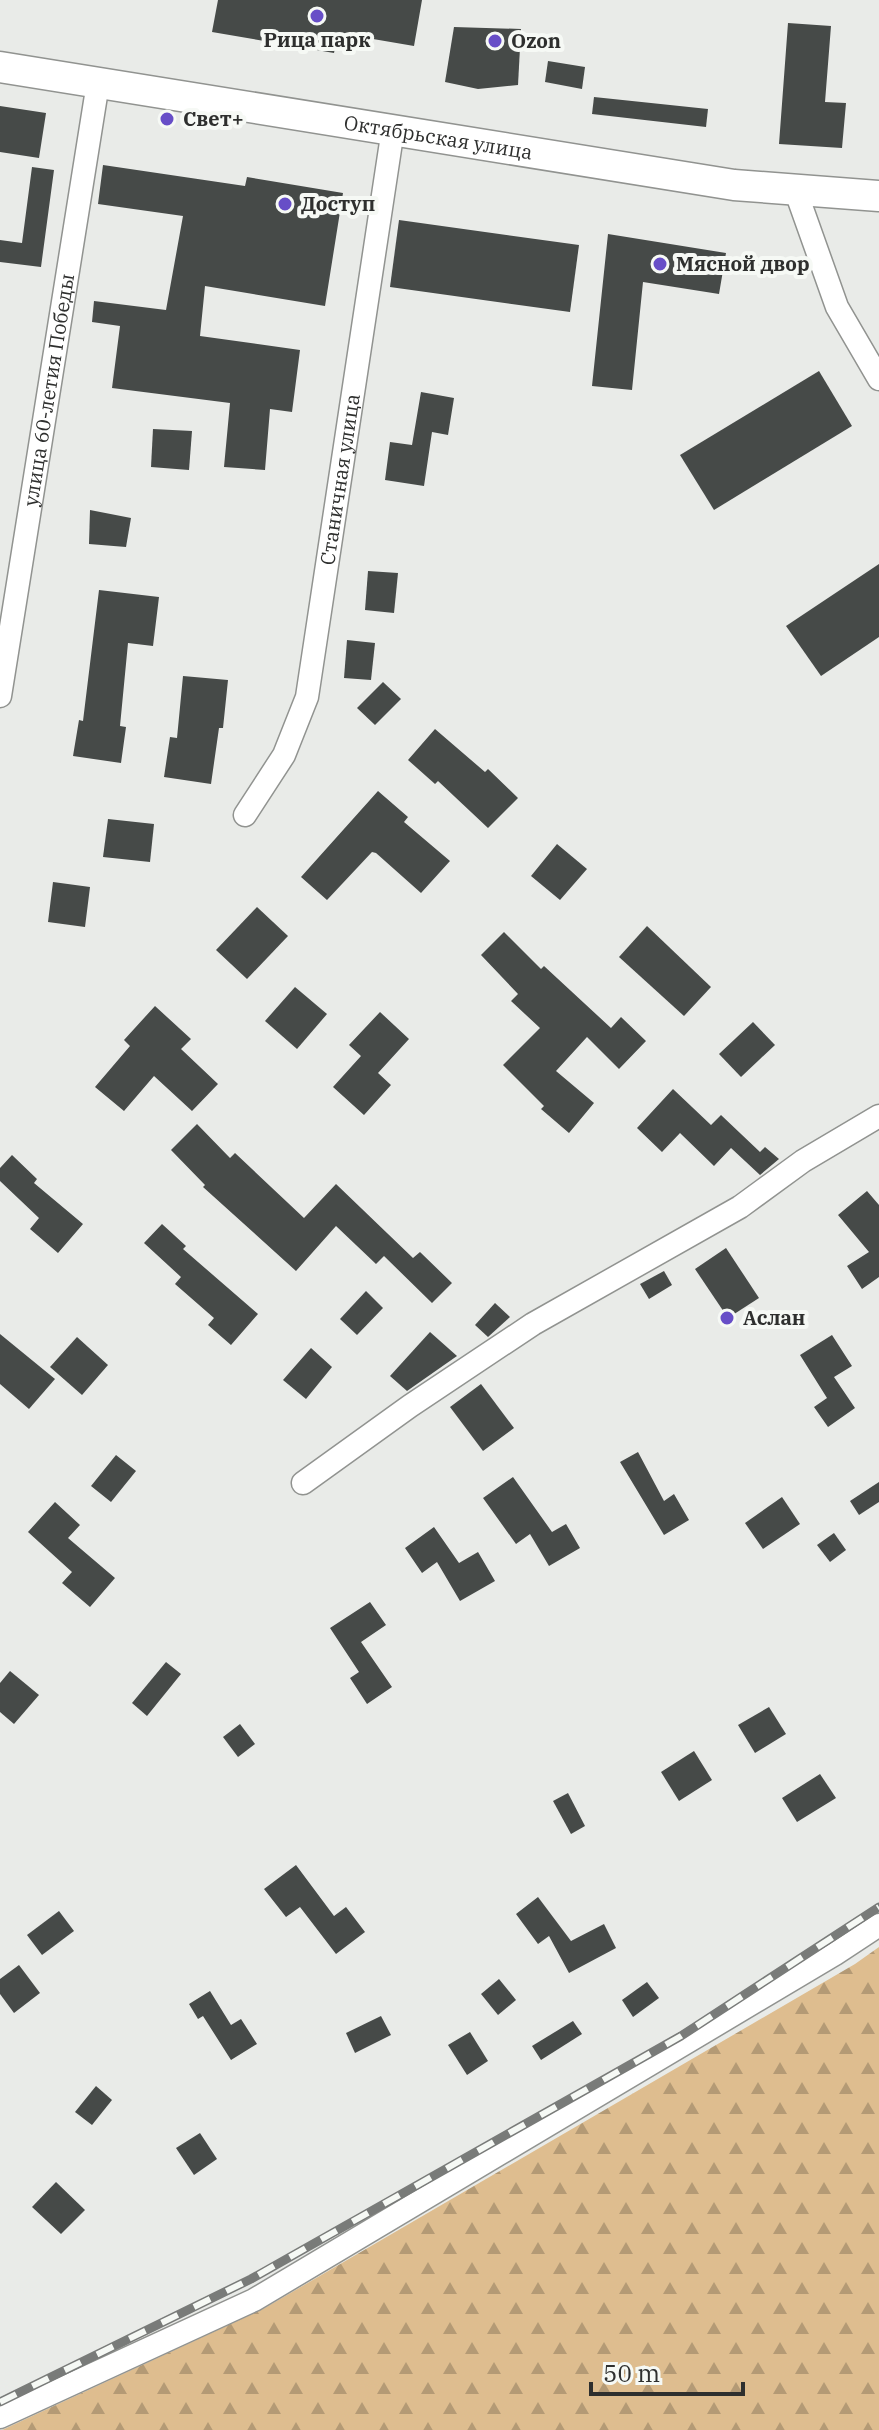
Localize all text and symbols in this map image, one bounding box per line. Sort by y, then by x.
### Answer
marker: Рица парк [308,7,326,25]
place label: Рица парк [263,26,371,53]
place label: Ozon [511,27,561,54]
marker: Ozon [486,32,504,50]
place label: Свет+ [183,105,244,132]
street label: Октябрьская улица [342,109,535,165]
marker: Свет+ [158,110,176,128]
place label: Доступ [301,190,375,217]
marker: Доступ [276,195,294,213]
place label: Мясной двор [676,250,810,277]
marker: Мясной двор [651,255,669,273]
street label: улица 60-летия Победы [17,272,80,508]
street label: Станичная улица [313,392,366,567]
place label: Аслан [743,1304,805,1331]
marker: Аслан [718,1309,736,1327]
scale bar [591,2346,743,2396]
text: 50 m [603,2357,660,2389]

